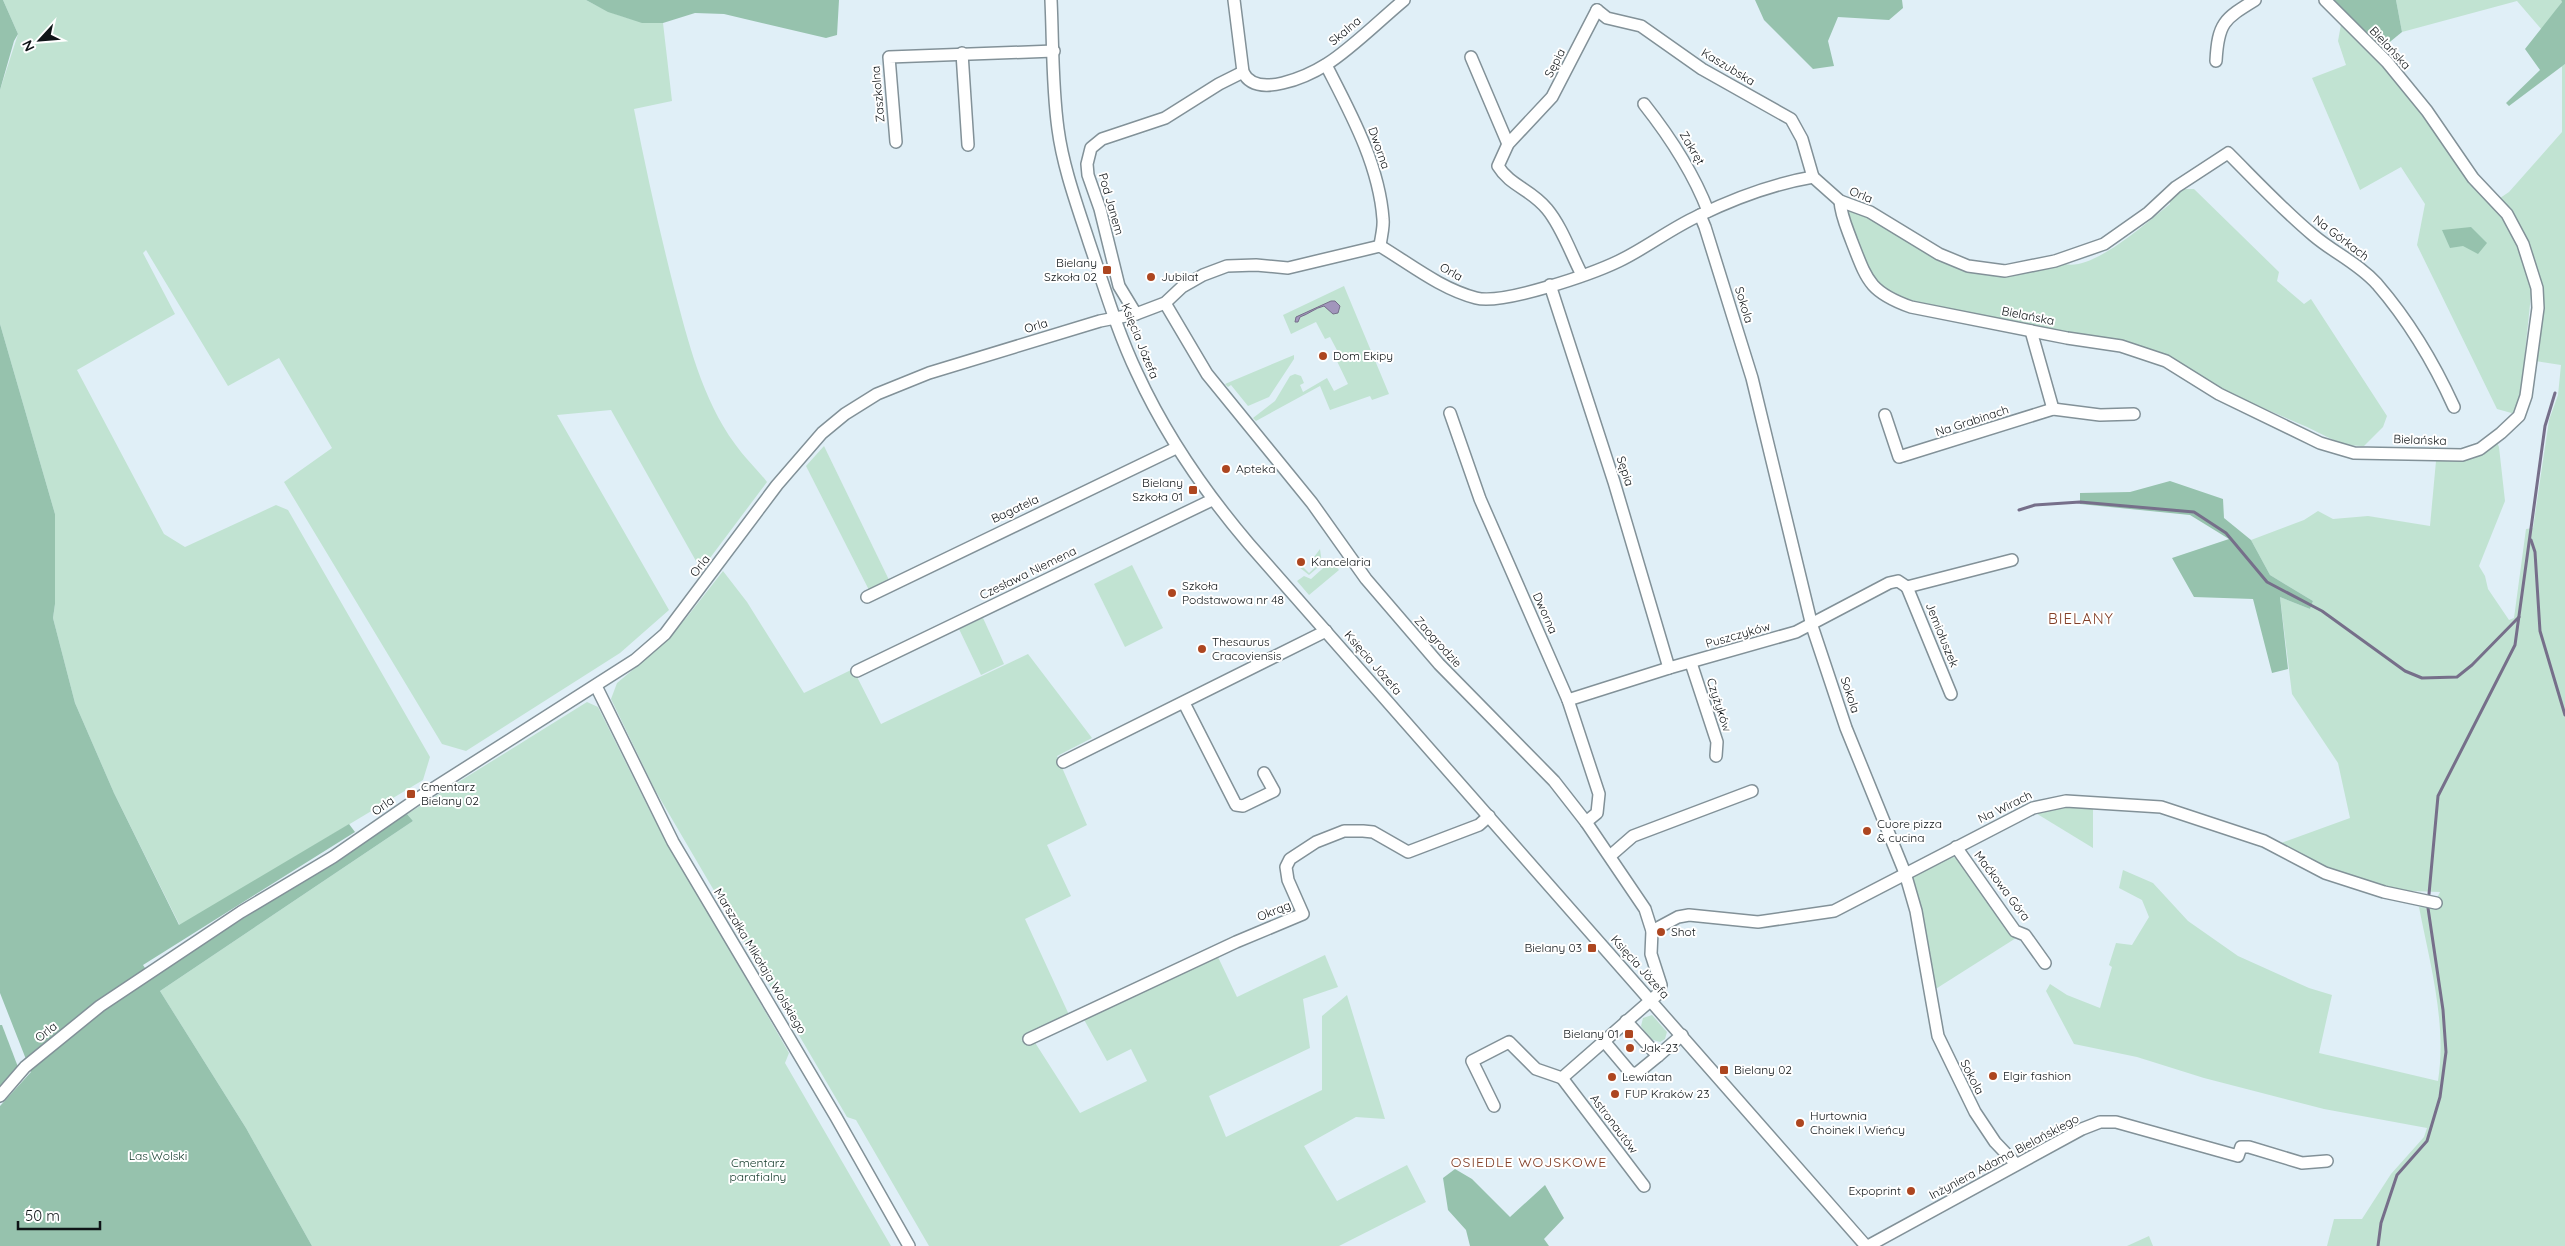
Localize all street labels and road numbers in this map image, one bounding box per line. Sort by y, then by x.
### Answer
street label: Skalna [1326,13,1364,48]
street label: Bielańska [2367,23,2414,72]
street label: Kaszubska [1699,45,1758,88]
street label: Sępia [1541,46,1568,80]
street label: Zaszkolna [868,65,887,123]
street label: Dworna [1365,125,1394,171]
street label: Zakręt [1677,128,1708,167]
street label: Pod Janem [1096,171,1127,237]
street label: Orla [1847,183,1875,206]
street label: Na Górkach [2310,212,2372,264]
street label: Orla [1437,259,1465,284]
street label: Sokola [1732,285,1757,325]
street label: Księcia Józefa [1118,301,1162,381]
street label: Bielańska [2000,303,2056,328]
street label: Orla [1022,315,1049,336]
street label: Na Grabinach [1933,402,2011,439]
street label: Bielańska [2393,431,2447,448]
street label: Sępia [1614,454,1637,488]
street label: Bagatela [989,491,1041,526]
street label: Czesława Niemena [977,543,1078,602]
street label: Orla [686,552,713,580]
street label: Dworna [1530,590,1561,636]
street label: Jemiołuszek [1923,600,1962,669]
street label: Zaogrodzie [1411,613,1465,671]
street label: Puszczyków [1704,618,1772,651]
street label: Księcia Józefa [1341,627,1405,698]
street label: Sokola [1838,675,1863,715]
street label: Czyżyków [1704,676,1735,734]
street label: Na Wirach [1975,787,2034,826]
street label: Orla [369,793,397,819]
street label: Maćkowa Góra [1971,848,2034,924]
street label: Marszałka Mikołaja Wolskiego [711,885,810,1036]
street label: Okrąg [1255,897,1293,924]
street label: Księcia Józefa [1608,932,1673,1002]
street label: Orla [32,1018,60,1045]
street label: Sokola [1957,1057,1988,1097]
street label: Astronautów [1587,1091,1642,1156]
street label: Inżyniera Adama Bielańskiego [1926,1111,2081,1203]

